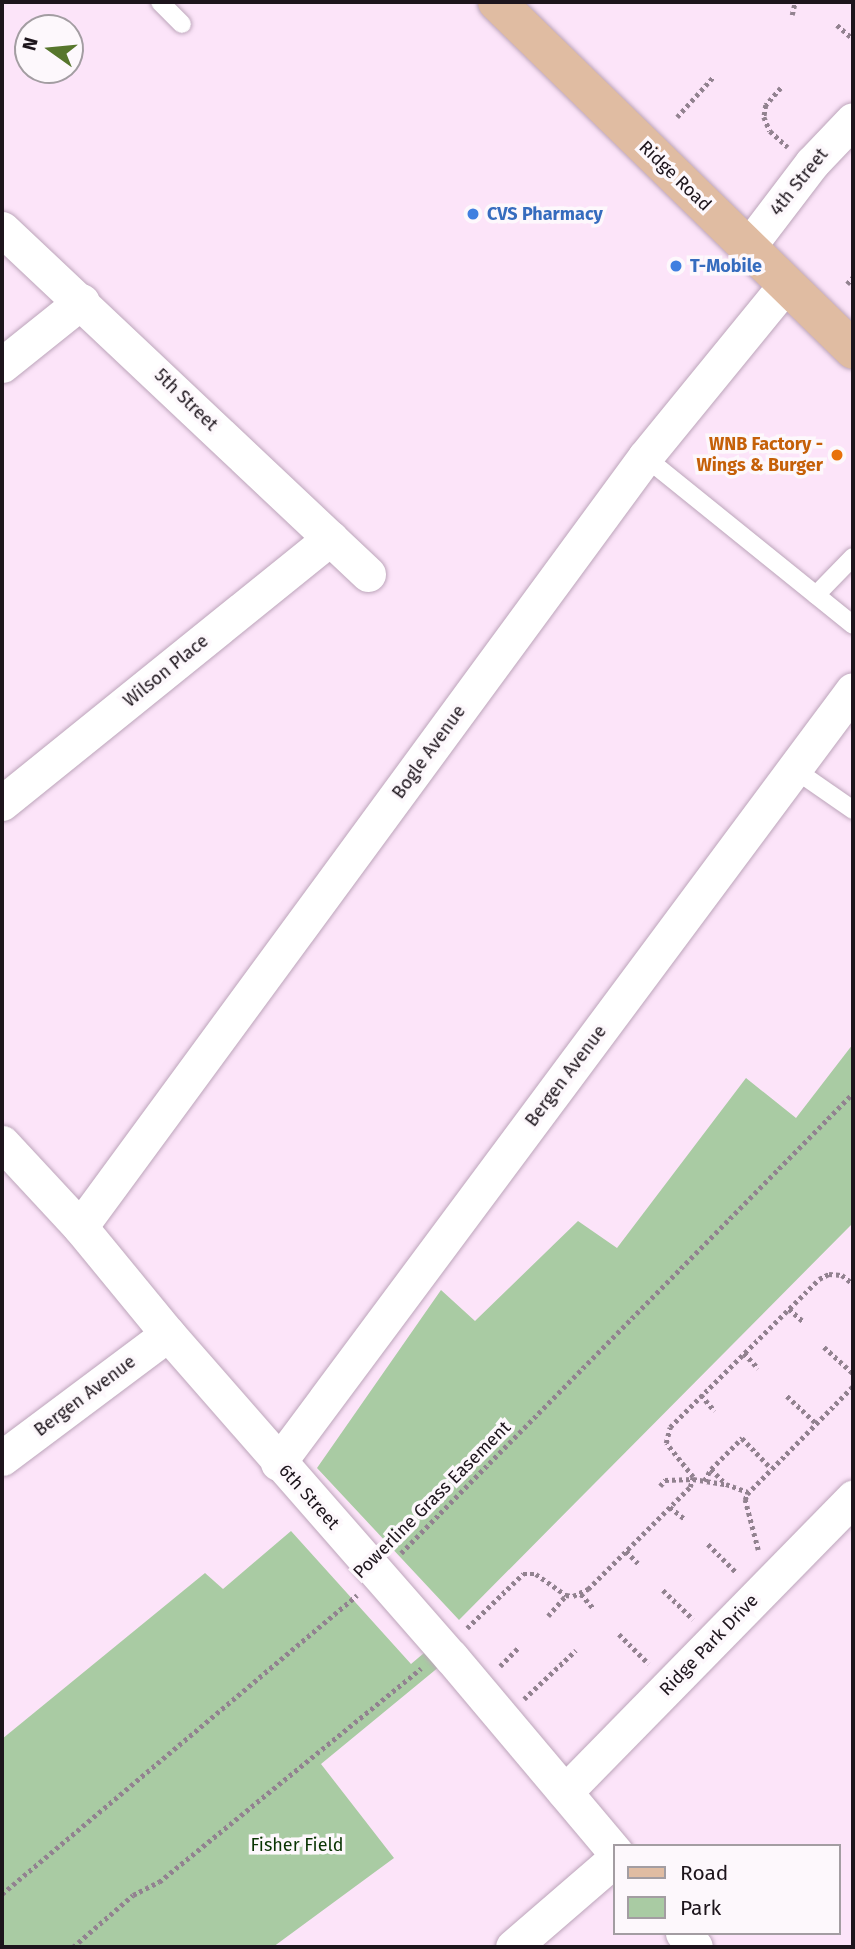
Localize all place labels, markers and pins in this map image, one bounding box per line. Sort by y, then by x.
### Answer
place label: CVS Pharmacy [487,203,603,225]
marker: CVS Pharmacy [465,206,481,222]
place label: T-Mobile [690,255,762,277]
marker: T-Mobile [668,258,684,274]
place label: WNB Factory - Wings & Burger [697,434,823,476]
marker: WNB Factory - Wings & Burger [829,447,845,463]

